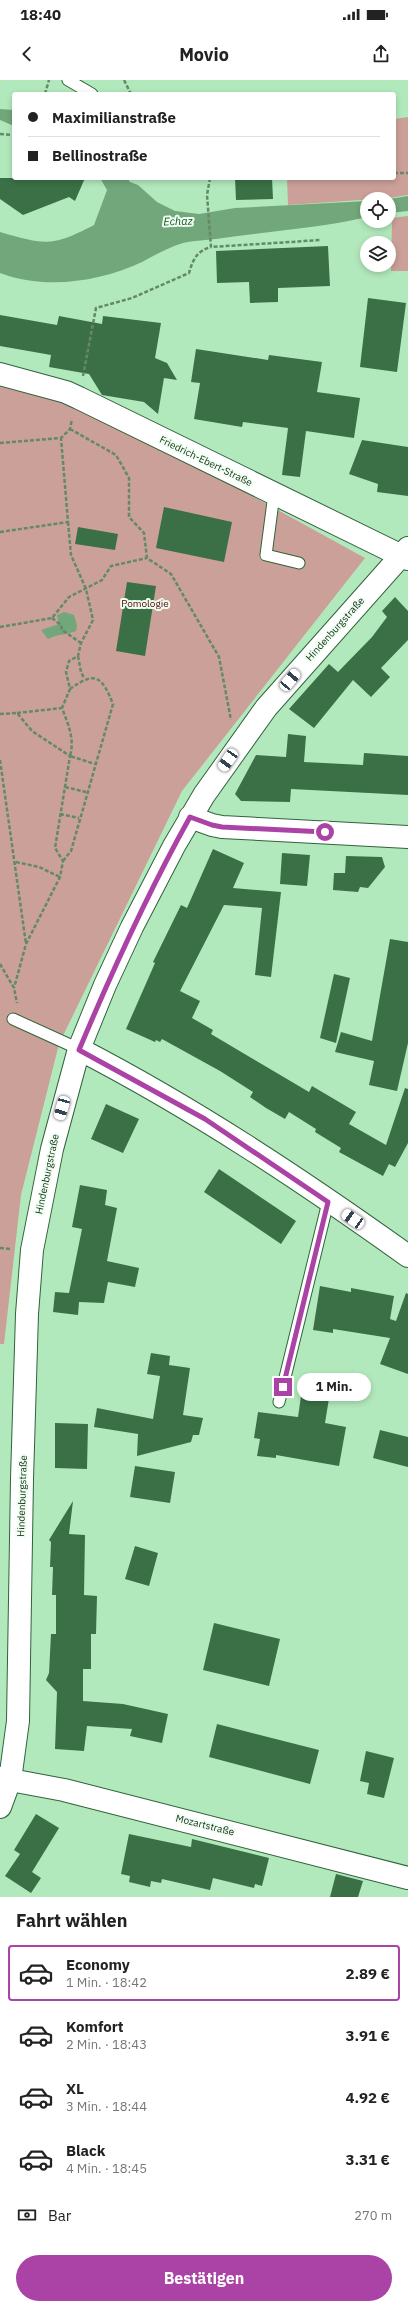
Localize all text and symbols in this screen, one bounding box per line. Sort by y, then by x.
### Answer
text: 18:40 [20,5,61,24]
icon: back [16,43,38,65]
text: Movio [179,43,229,66]
icon: share [370,43,392,65]
text: Maximilianstraße [52,108,176,127]
text: Bellinostraße [52,146,148,165]
map controls [360,192,396,272]
button: locate [360,192,396,228]
water label: Echaz [163,213,194,229]
button: layers [360,236,396,272]
street label: Friedrich-Ebert-Straße [157,433,255,489]
street label: Hindenburgstraße [303,594,367,664]
park label: Pomologie [121,597,169,610]
car [278,667,302,693]
car [216,747,240,773]
route start [316,823,334,841]
car [53,1095,71,1121]
street label: Hindenburgstraße [32,1132,62,1215]
car [340,1207,366,1231]
callout: 1 Min. [297,1373,371,1401]
route end [274,1378,292,1396]
text: 1 Min. [315,1378,353,1395]
street label: Hindenburgstraße [14,1454,30,1537]
street label: Mozartstraße [174,1811,236,1839]
text: Fahrt wählen [16,1909,127,1932]
icon: car [18,1955,54,1991]
text: Economy [66,1955,130,1974]
text: 2.89 € [345,1964,390,1983]
text: 1 Min. · 18:42 [66,1974,147,1991]
icon: car [18,2017,54,2053]
text: Komfort [66,2017,124,2036]
text: 3.91 € [345,2026,390,2045]
text: 2 Min. · 18:43 [66,2036,147,2053]
icon: car [18,2079,54,2115]
text: XL [66,2079,84,2098]
text: 4.92 € [345,2088,390,2107]
text: 3 Min. · 18:44 [66,2098,147,2115]
icon: car [18,2141,54,2177]
text: Black [66,2141,106,2160]
text: 3.31 € [345,2150,390,2169]
text: 4 Min. · 18:45 [66,2160,147,2177]
icon: cash [16,2204,38,2226]
text: Bar [48,2206,71,2225]
text: 270 m [354,2207,392,2224]
button: Bestätigen [16,2255,392,2301]

